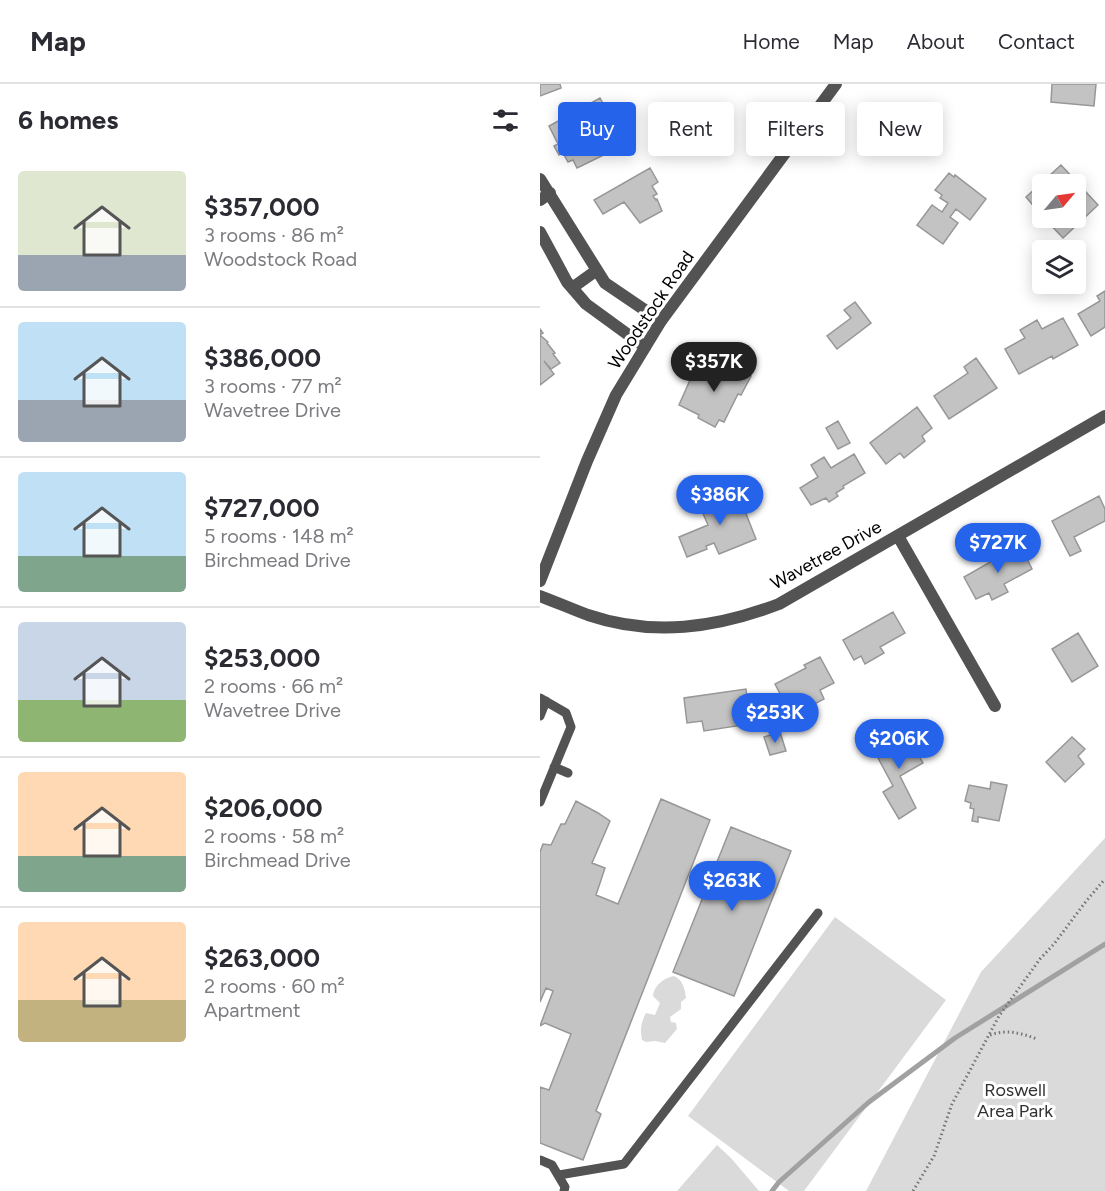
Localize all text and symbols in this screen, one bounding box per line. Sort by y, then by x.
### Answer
text: Map [30,24,86,58]
text: Home [743,29,800,54]
text: Map [833,29,874,54]
text: About [907,29,965,54]
text: Contact [998,29,1075,54]
chip: Buy [558,102,636,156]
chip: Rent [648,102,734,156]
chip: Filters [746,102,845,156]
chip: New [857,102,943,156]
text: 6 homes [18,104,118,136]
icon: filters [489,104,522,137]
north arrow [1032,174,1086,228]
map controls [1032,174,1086,294]
text: $357,000 [204,191,320,223]
icon: home [66,195,138,267]
text: 3 rooms · 86 m² [204,223,344,247]
button: layers [1032,240,1086,294]
text: Woodstock Road [204,247,357,271]
street label: Woodstock Road [603,247,699,373]
text: $386,000 [204,342,321,374]
pin: $357K [672,342,756,393]
icon: home [66,346,138,418]
text: $357K [685,349,743,373]
text: 3 rooms · 77 m² [204,374,342,398]
text: Wavetree Drive [204,398,341,422]
pin: $386K [678,475,762,526]
text: $386K [690,482,750,506]
text: $727,000 [204,492,320,524]
icon: home [66,496,138,568]
street label: Wavetree Drive [767,515,885,594]
pin: $727K [956,523,1040,574]
text: 5 rooms · 148 m² [204,524,354,548]
text: $727K [969,530,1027,554]
text: Birchmead Drive [204,548,351,572]
text: $253,000 [204,642,320,674]
icon: home [66,646,138,718]
text: 2 rooms · 66 m² [204,674,343,698]
pin: $253K [733,693,817,744]
text: Wavetree Drive [204,698,341,722]
text: $253K [746,700,804,724]
pin: $206K [857,719,941,770]
text: $206K [869,726,929,750]
text: $206,000 [204,792,323,824]
icon: home [66,796,138,868]
text: 2 rooms · 58 m² [204,824,344,848]
text: Birchmead Drive [204,848,351,872]
pin: $263K [690,861,774,912]
text: $263K [703,868,761,892]
text: $263,000 [204,942,320,974]
icon: home [66,946,138,1018]
text: 2 rooms · 60 m² [204,974,345,998]
text: Apartment [204,998,301,1022]
park label: Roswell Area Park [977,1079,1053,1122]

